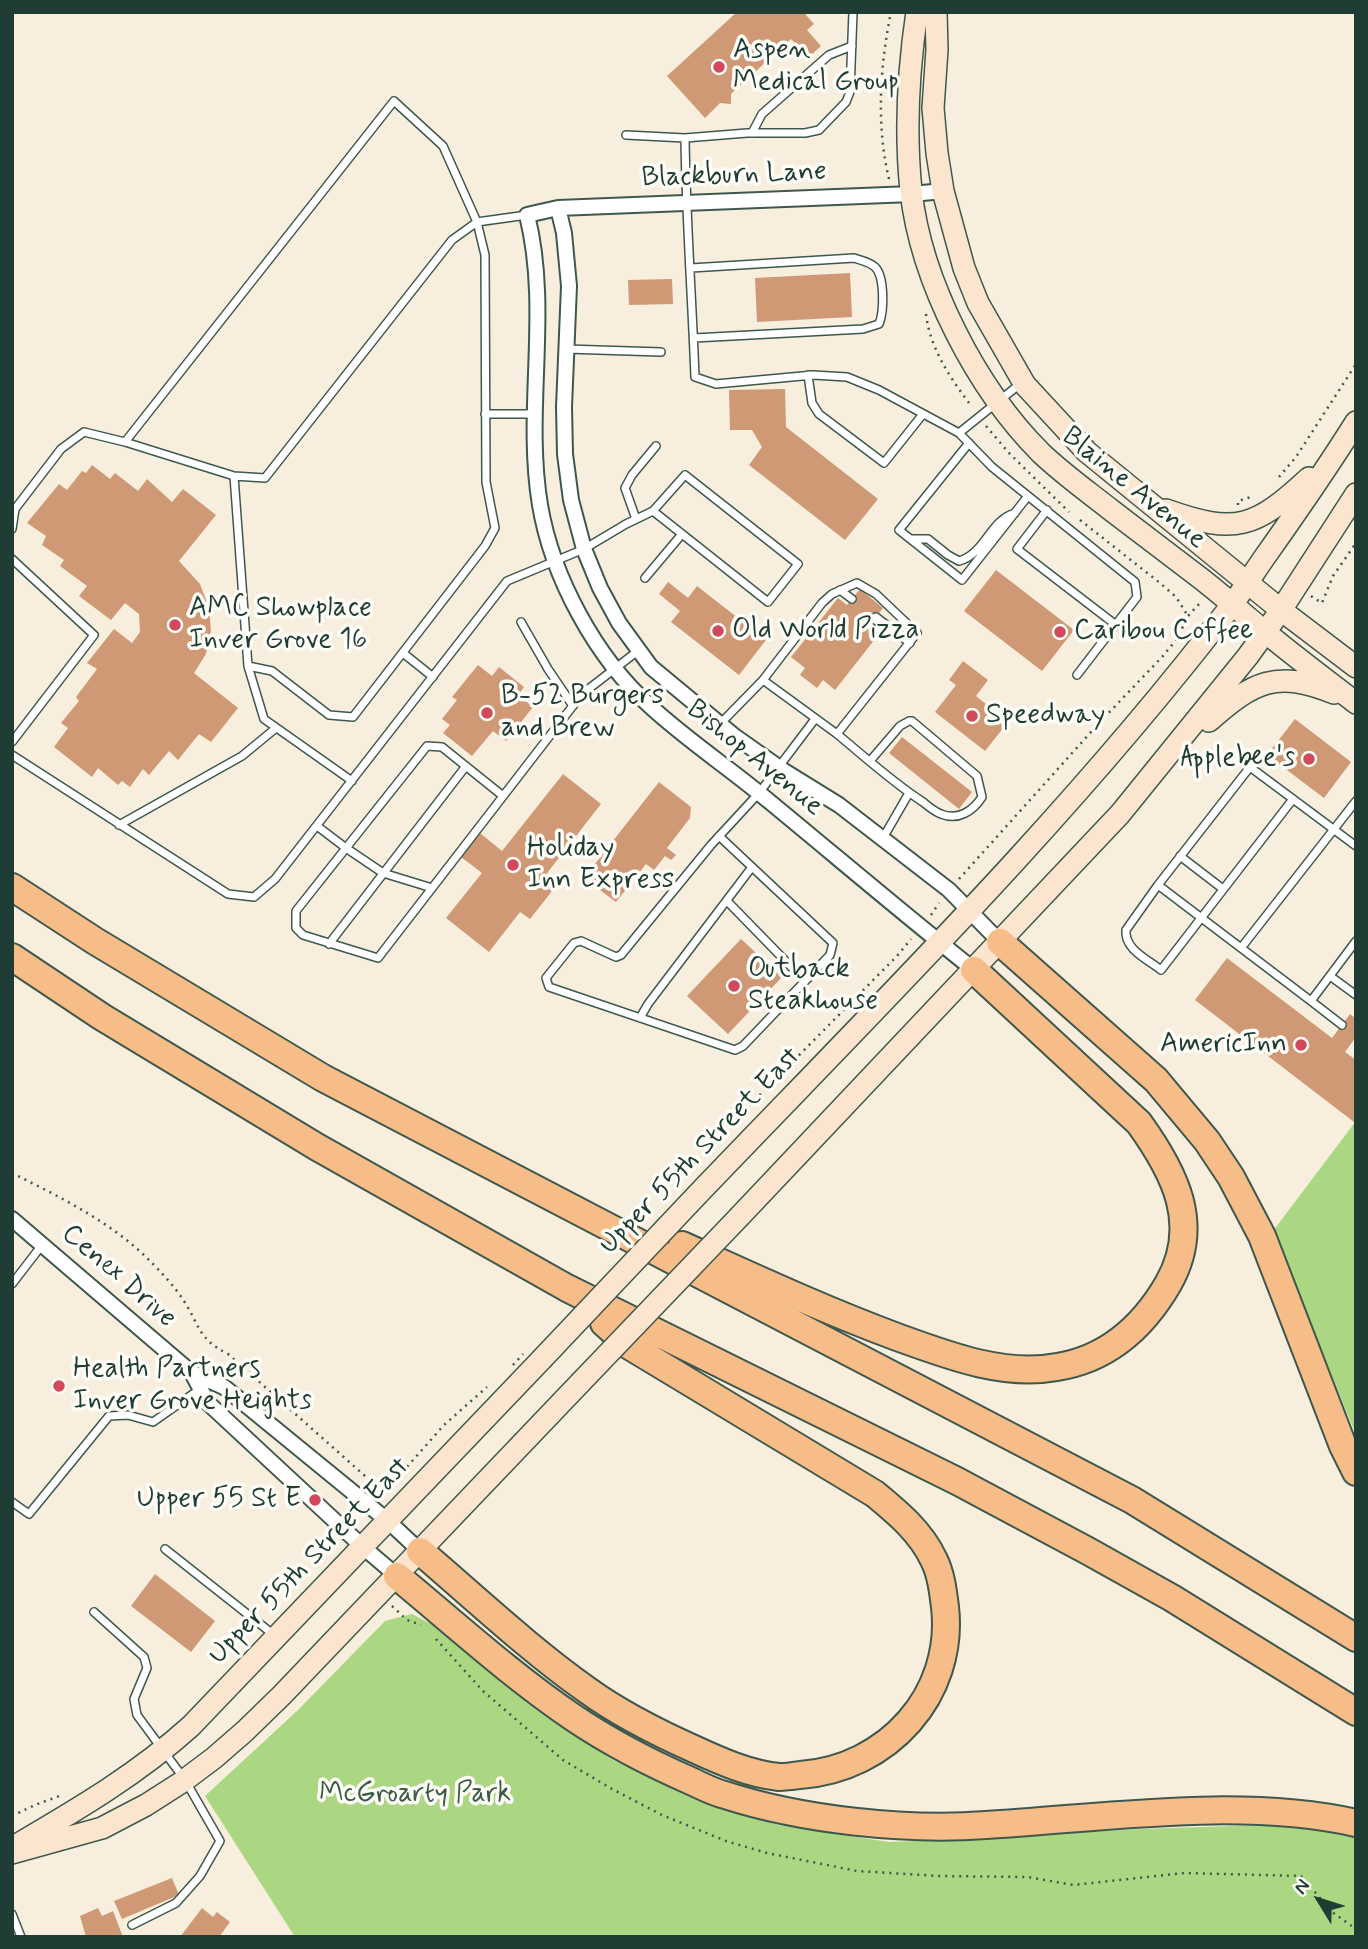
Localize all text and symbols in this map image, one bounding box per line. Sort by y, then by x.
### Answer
place label: Aspen Medical Group [733,34,899,100]
marker: Aspen Medical Group [711,59,727,75]
street label: Blackburn Lane [641,156,827,196]
street label: Blaine Avenue [1054,421,1212,557]
place label: AMC Showplace Inver Grove 16 [189,592,372,658]
place label: Old World Pizza [732,614,919,648]
place label: Caribou Coffee [1074,615,1253,649]
marker: AMC Showplace Inver Grove 16 [167,617,183,633]
marker: Old World Pizza [710,623,726,639]
marker: Caribou Coffee [1052,624,1068,640]
place label: B-52 Burgers and Brew [501,680,664,746]
street label: Bishop Avenue [679,694,829,824]
place label: Speedway [986,699,1105,733]
marker: B-52 Burgers and Brew [479,705,495,721]
marker: Speedway [964,708,980,724]
place label: Applebee's [1181,742,1295,776]
marker: Applebee's [1301,751,1317,767]
place label: Holiday Inn Express [527,832,674,898]
marker: Holiday Inn Express [505,857,521,873]
place label: Outback Steakhouse [748,953,878,1019]
marker: Outback Steakhouse [726,978,742,994]
place label: AmericInn [1160,1028,1287,1062]
marker: AmericInn [1293,1037,1309,1053]
street label: Upper 55th Street East [593,1041,809,1263]
street label: Cenex Drive [54,1218,182,1336]
place label: Health Partners Inver Grove Heights [73,1353,312,1419]
marker: Health Partners Inver Grove Heights [51,1378,67,1394]
street label: Upper 55th Street East [202,1451,418,1673]
place label: Upper 55 St E [137,1483,301,1517]
marker: Upper 55 St E [307,1492,323,1508]
park label: McGroarty Park [319,1778,511,1812]
north arrow [1284,1865,1354,1935]
text: N [1288,1874,1316,1899]

